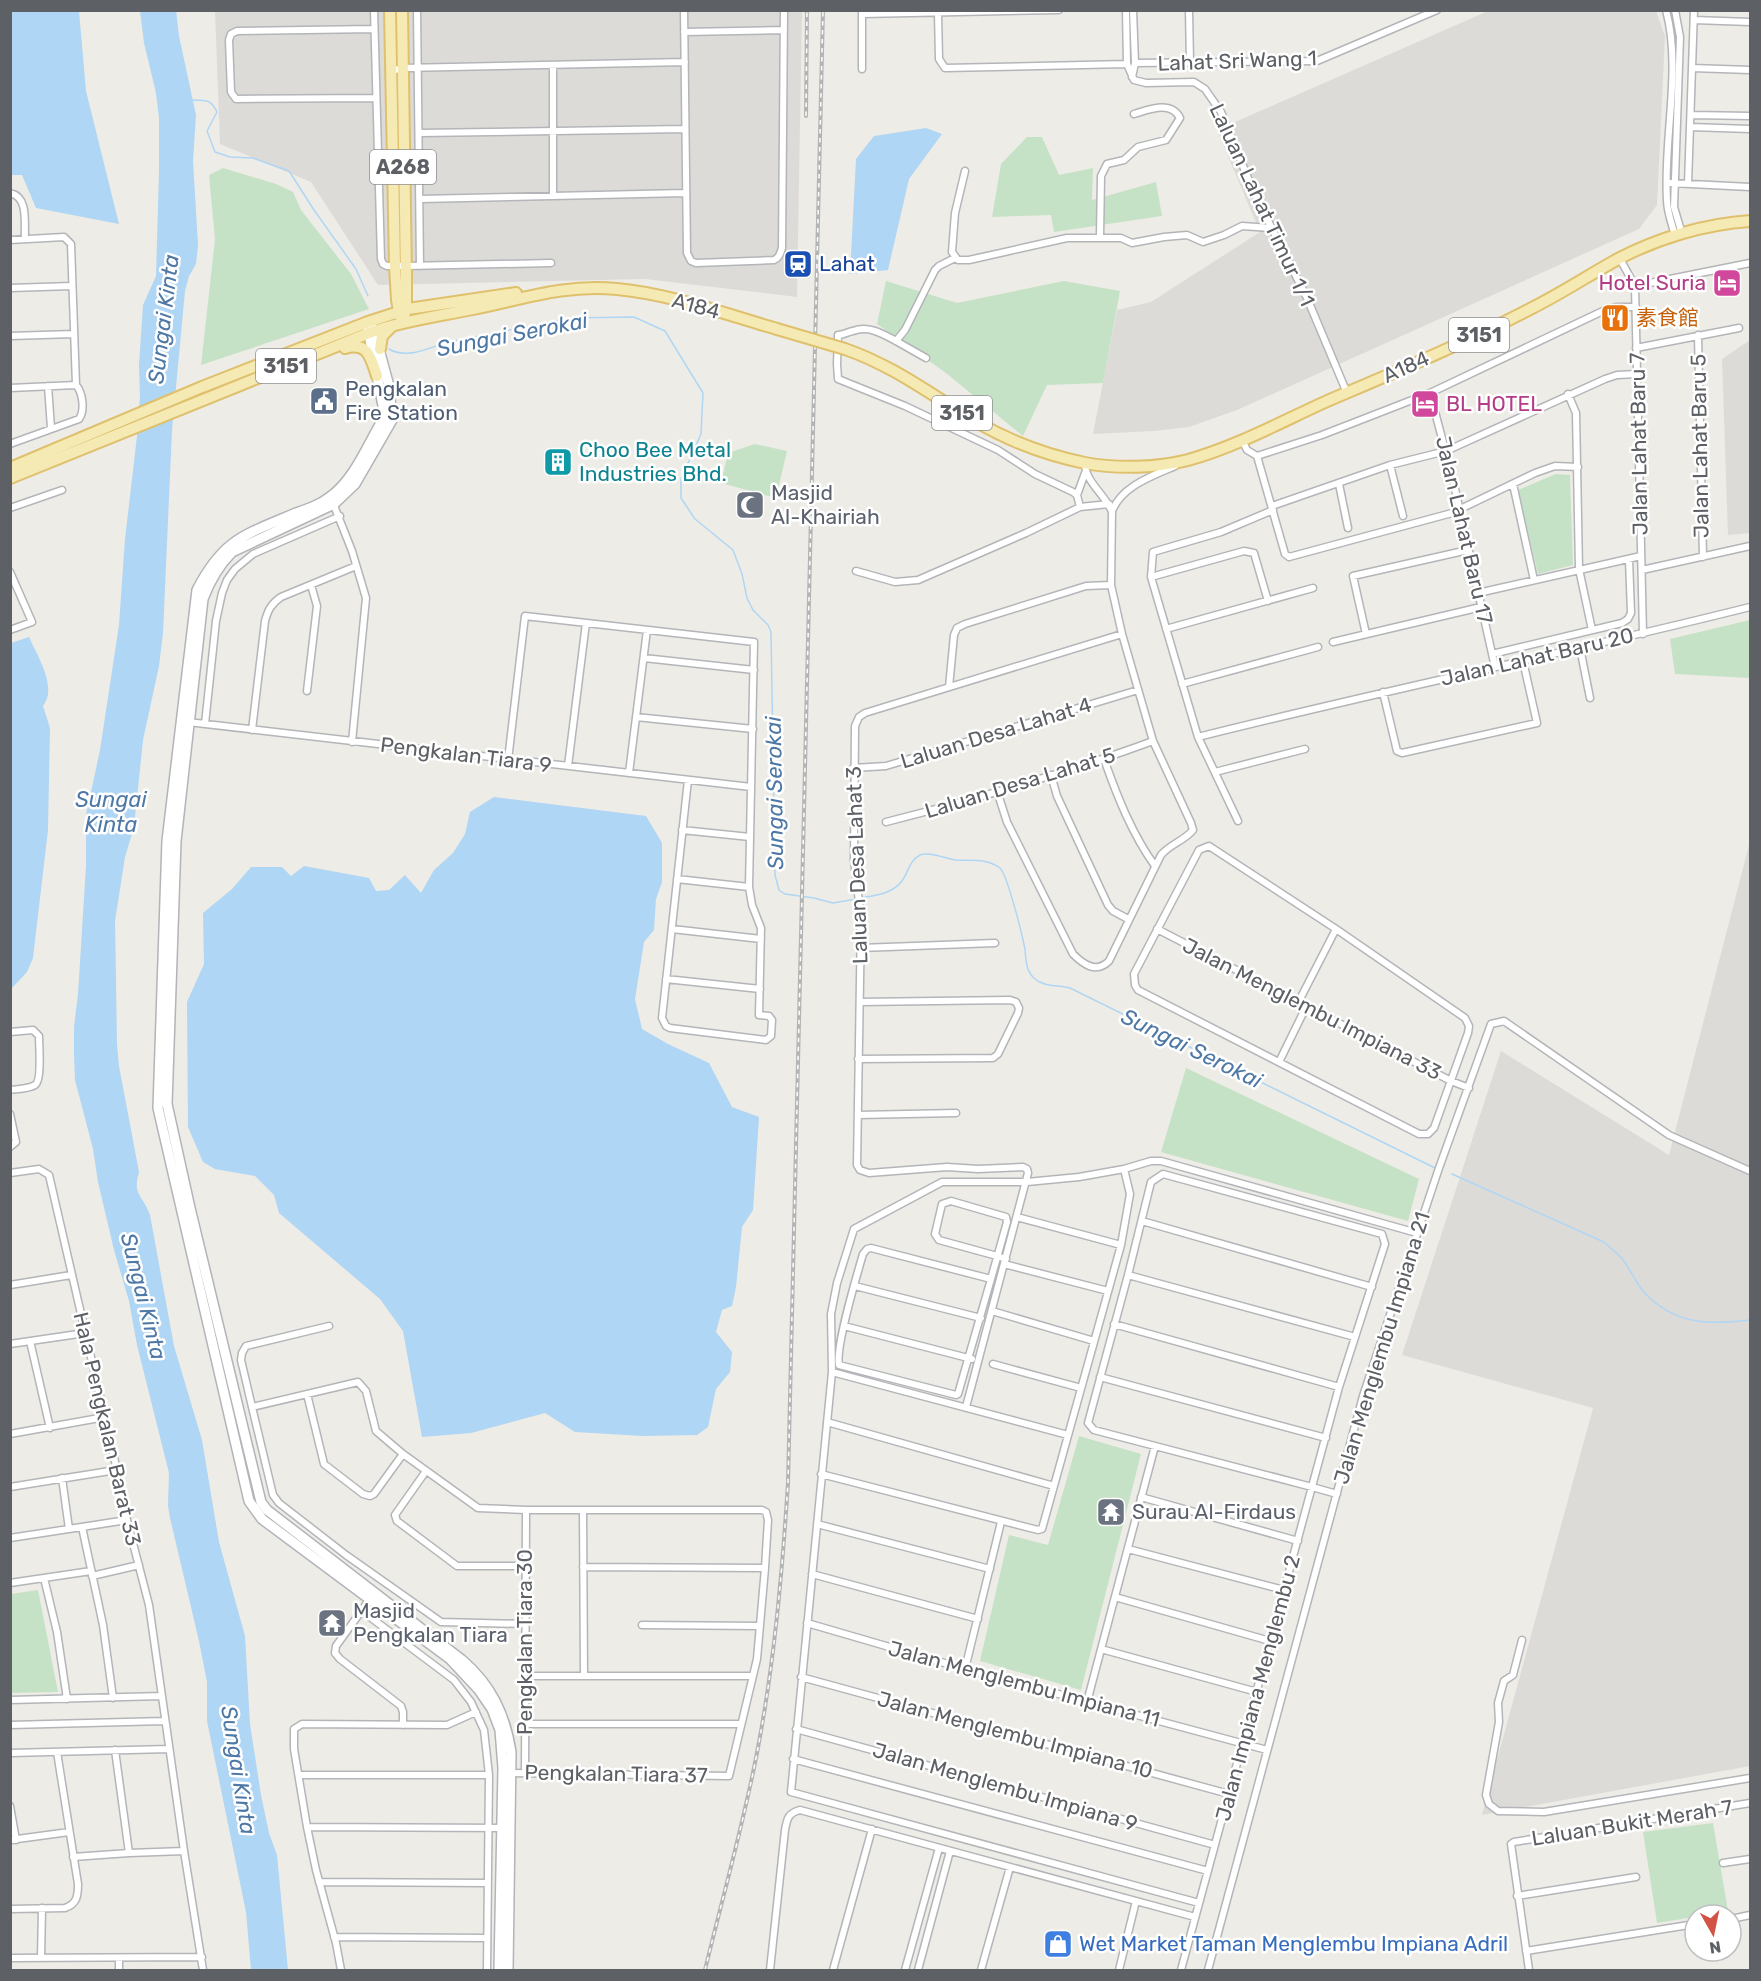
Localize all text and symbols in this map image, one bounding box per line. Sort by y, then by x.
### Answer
street label: Lahat Sri Wang 1 [1157,45,1317,76]
street label: Laluan Lahat Timur 1/1 [1205,100,1320,310]
road number: A268 [370,150,436,184]
station icon: Lahat [782,248,814,280]
place label: Lahat [819,251,875,276]
water label: Sungai Kinta [142,253,185,385]
hotel icon: Hotel Suria [1711,267,1743,299]
place label: Hotel Suria [1598,270,1706,295]
street label: A184 [669,287,723,324]
restaurant icon: 素食館 [1599,302,1631,334]
place label: 素食館 [1636,305,1699,330]
water label: Sungai Serokai [434,306,591,362]
road number: 3151 [1449,318,1509,352]
street label: A184 [1379,345,1433,388]
road number: 3151 [256,349,316,383]
street label: Jalan Lahat Baru 7 [1624,352,1653,536]
street label: Jalan Lahat Baru 5 [1685,354,1714,538]
place label: Pengkalan Fire Station [345,376,458,425]
public building icon: Pengkalan Fire Station [308,385,340,417]
hotel icon: BL HOTEL [1409,388,1441,420]
place label: BL HOTEL [1446,391,1542,416]
road number: 3151 [932,396,992,430]
street label: Jalan Lahat Baru 17 [1431,434,1498,626]
place label: Choo Bee Metal Industries Bhd. [579,437,731,486]
building icon: Choo Bee Metal Industries Bhd. [542,446,574,478]
place label: Masjid Al-Khairiah [771,480,880,529]
mosque icon: Masjid Al-Khairiah [734,489,766,521]
street label: Jalan Lahat Baru 20 [1438,622,1636,691]
street label: Laluan Desa Lahat 4 [897,692,1094,773]
water label: Sungai Serokai [760,715,789,870]
street label: Pengkalan Tiara 9 [379,732,553,777]
street label: Laluan Desa Lahat 5 [922,742,1118,823]
street label: Laluan Desa Lahat 3 [841,766,872,964]
water label: Sungai Kinta [75,786,147,838]
street label: Jalan Menglembu Impiana 33 [1179,932,1446,1085]
water label: Sungai Serokai [1117,1003,1267,1094]
street label: Jalan Menglembu Impiana 21 [1328,1209,1435,1487]
water label: Sungai Kinta [115,1230,172,1362]
street label: Hala Pengkalan Barat 33 [68,1310,147,1548]
temple icon: Surau Al-Firdaus [1095,1496,1127,1528]
place label: Surau Al-Firdaus [1132,1499,1296,1524]
street label: Pengkalan Tiara 30 [512,1549,537,1735]
street label: Jalan Impiana Menglembu 2 [1210,1552,1305,1824]
place label: Masjid Pengkalan Tiara [353,1598,508,1647]
temple icon: Masjid Pengkalan Tiara [316,1607,348,1639]
street label: Jalan Menglembu Impiana 11 [886,1635,1163,1732]
street label: Jalan Menglembu Impiana 10 [875,1686,1156,1783]
water label: Sungai Kinta [215,1704,262,1836]
street label: Jalan Menglembu Impiana 9 [870,1737,1140,1836]
street label: Pengkalan Tiara 37 [524,1759,708,1788]
street label: Laluan Bukit Merah 7 [1530,1794,1734,1851]
north arrow [1683,1903,1743,1963]
shop icon: Wet Market Taman Menglembu Impiana Adril [1042,1928,1074,1960]
place label: Wet Market Taman Menglembu Impiana Adril [1079,1931,1508,1956]
text: N [1708,1937,1722,1958]

